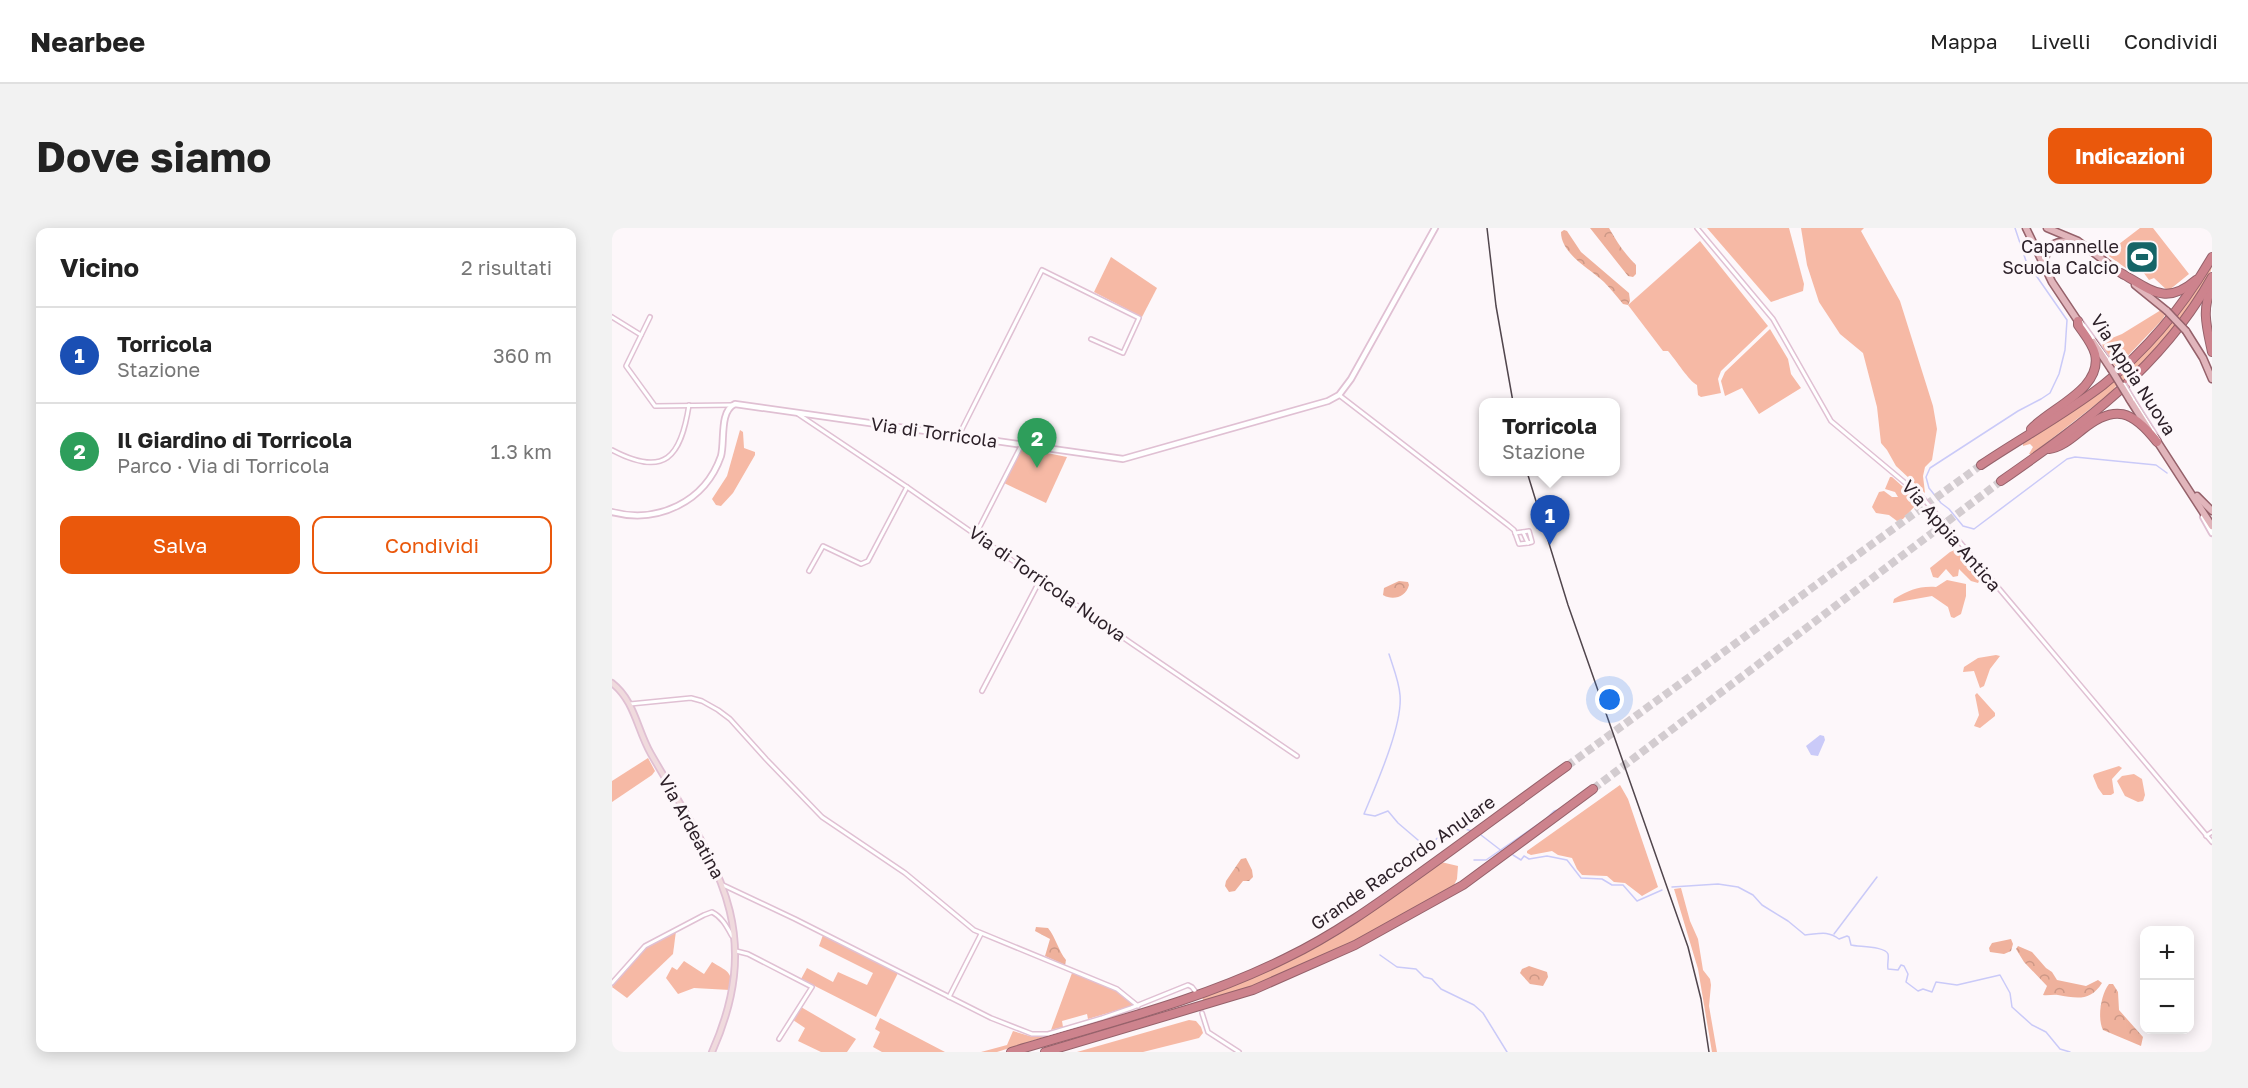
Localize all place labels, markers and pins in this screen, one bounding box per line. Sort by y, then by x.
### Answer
place label: Capannelle Scuola Calcio [2002,235,2119,278]
sports icon: Capannelle Scuola Calcio [2124,239,2160,275]
pin: 2 [1018,418,1056,468]
pin: 1 [1530,496,1570,545]

